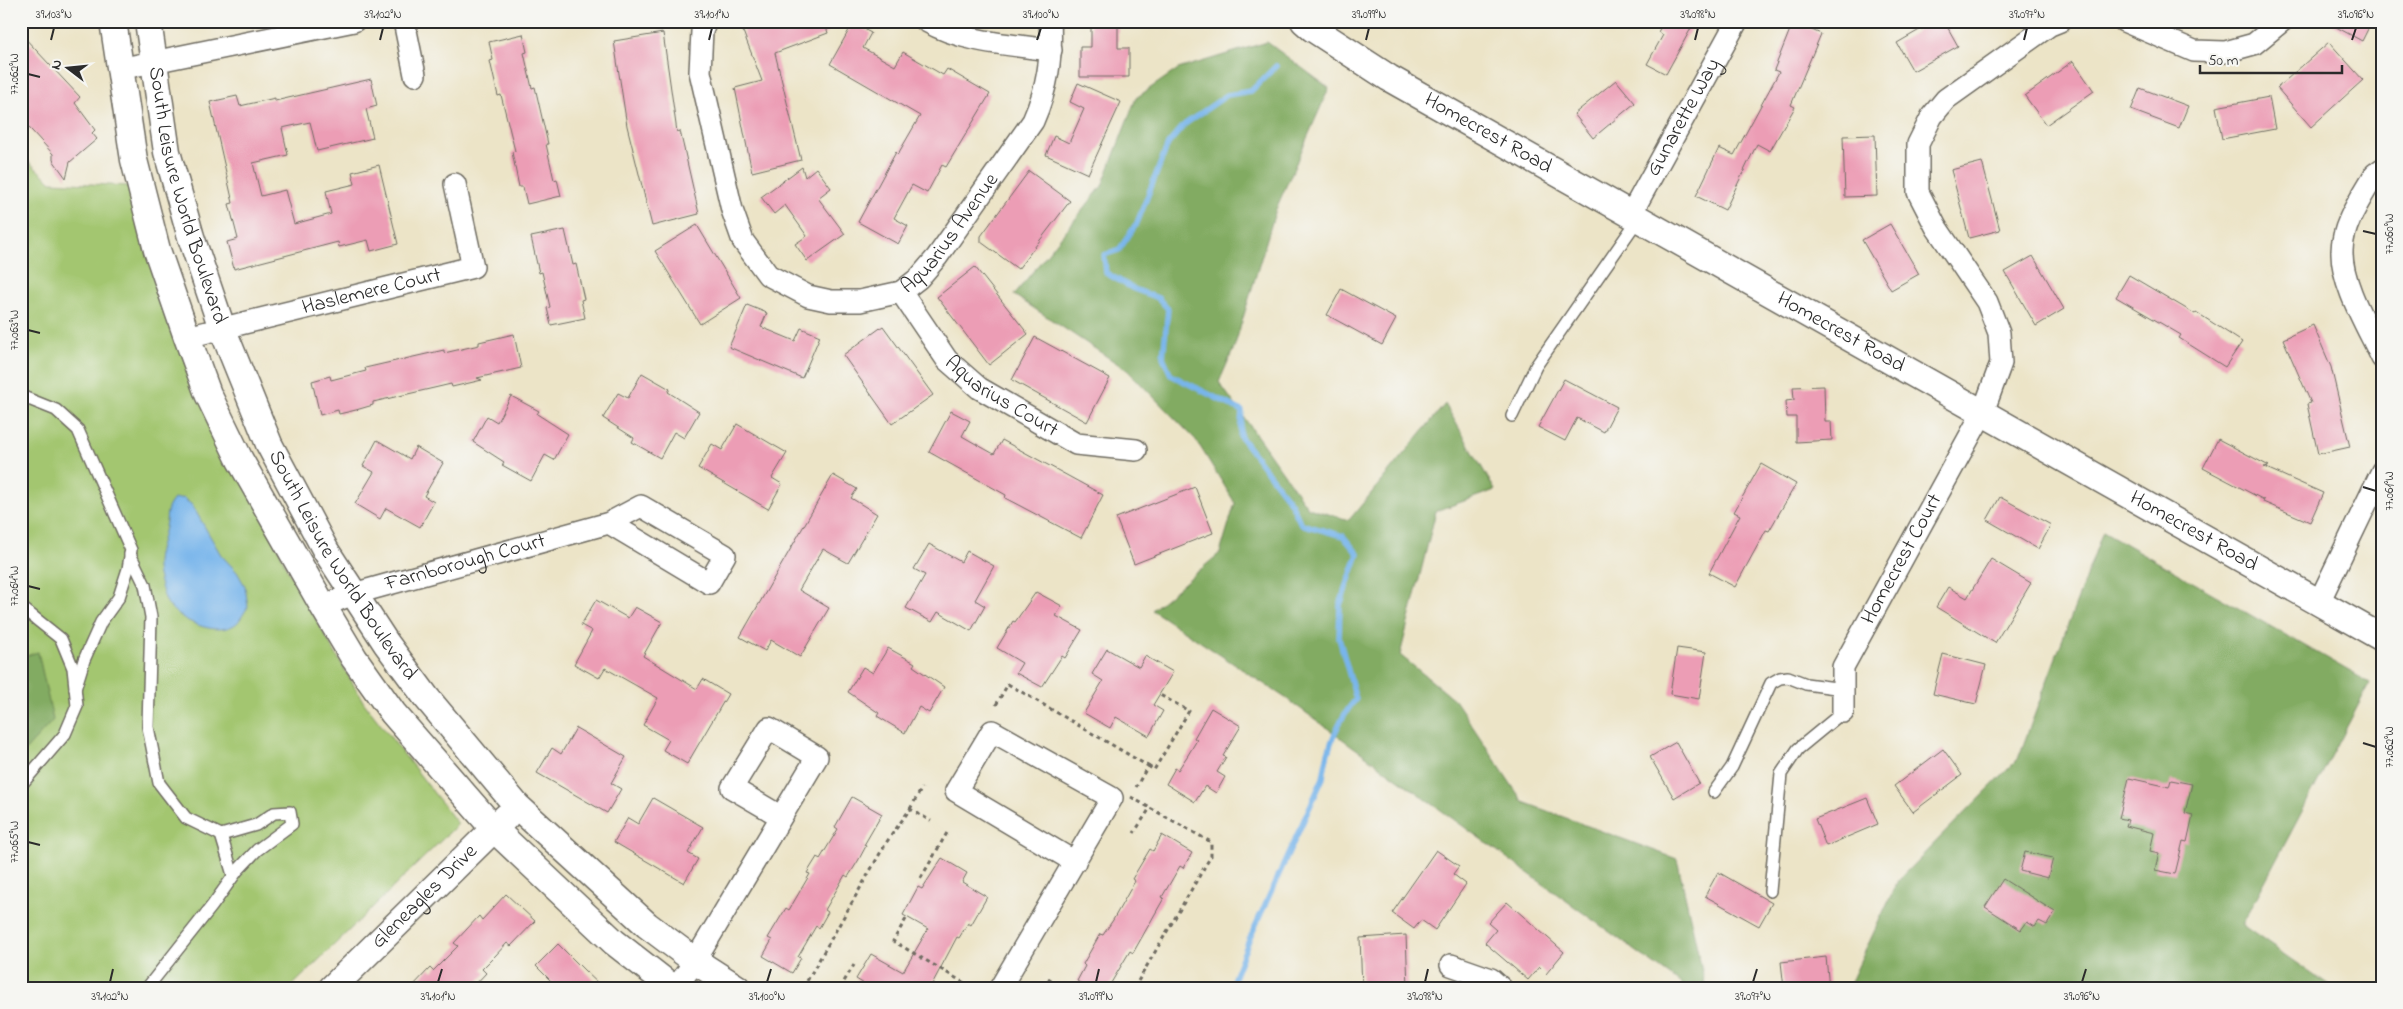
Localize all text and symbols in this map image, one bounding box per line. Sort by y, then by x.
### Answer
text: 39.103°N [36,6,72,24]
text: 39.102°N [364,6,402,24]
text: 39.101°N [694,6,730,24]
text: 39.100°N [1023,6,1059,24]
text: 39.099°N [1352,6,1386,24]
text: 39.098°N [1680,6,1716,24]
text: 39.097°N [2009,6,2045,24]
text: 39.096°N [2338,6,2374,24]
north arrow [42,42,92,92]
scale bar [2200,42,2343,74]
text: 50 m [2208,50,2239,72]
text: 77.062°W [6,53,24,95]
street label: Gunarette Way [1639,53,1730,182]
text: N [46,57,68,72]
street label: South Leisure World Boulevard [140,65,235,328]
street label: Homecrest Road [1418,86,1558,182]
street label: Aquarius Avenue [895,167,1007,302]
text: 77.060°W [2381,214,2399,254]
street label: Haslemere Court [299,260,444,323]
street label: Homecrest Road [1771,285,1910,381]
text: 77.063°W [6,310,24,350]
street label: Aquarius Court [937,349,1064,445]
street label: South Leisure World Boulevard [260,445,424,687]
text: 77.061°W [2381,471,2399,511]
street label: Homecrest Road [2124,484,2263,580]
street label: Homecrest Court [1854,488,1950,630]
street label: Farnborough Court [381,526,549,600]
text: 77.064°W [6,566,24,606]
text: 77.062°W [2381,726,2399,768]
text: 77.065°W [6,821,24,863]
street label: Gleneagles Drive [365,837,485,956]
text: 39.102°N [91,988,129,1006]
text: 39.101°N [420,988,456,1006]
text: 39.100°N [749,988,785,1006]
text: 39.099°N [1079,988,1113,1006]
text: 39.098°N [1407,988,1443,1006]
text: 39.097°N [1735,988,1771,1006]
text: 39.096°N [2064,988,2100,1006]

